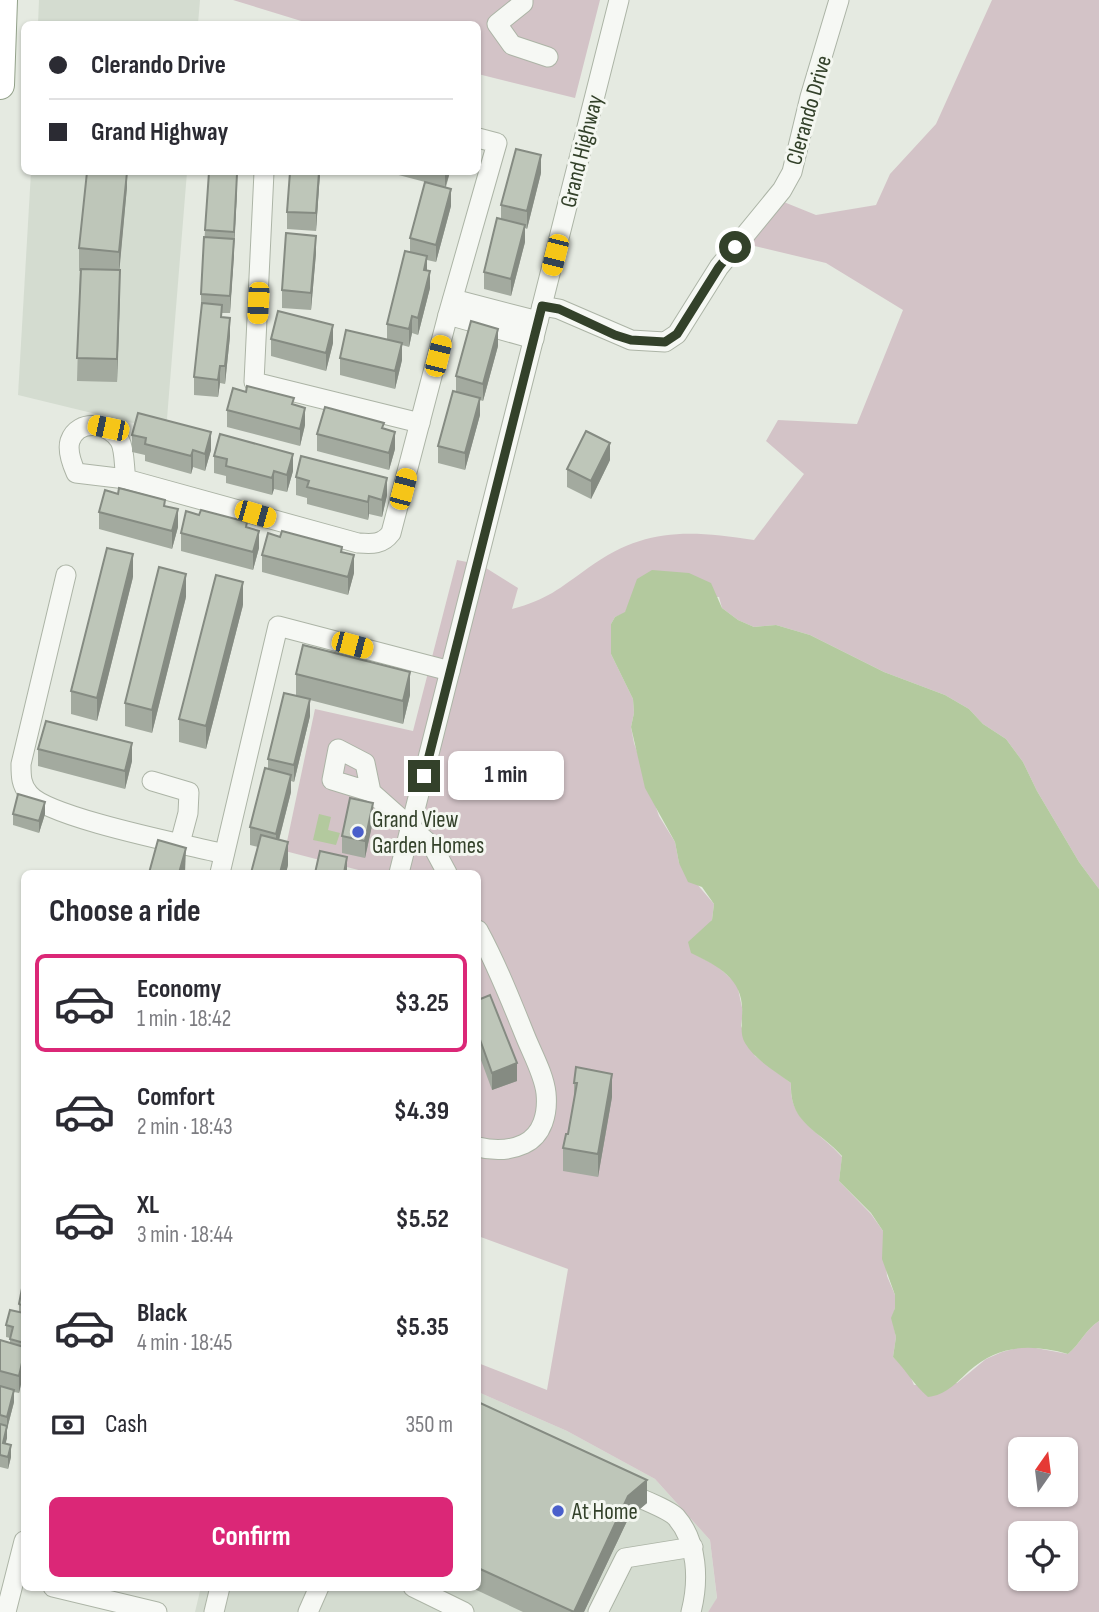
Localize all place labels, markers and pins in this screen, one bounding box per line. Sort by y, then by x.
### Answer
place label: Grand View Garden Homes [372,806,484,860]
marker: Grand View Garden Homes [350,824,366,840]
place label: At Home [571,1498,638,1526]
marker: At Home [550,1503,566,1519]

